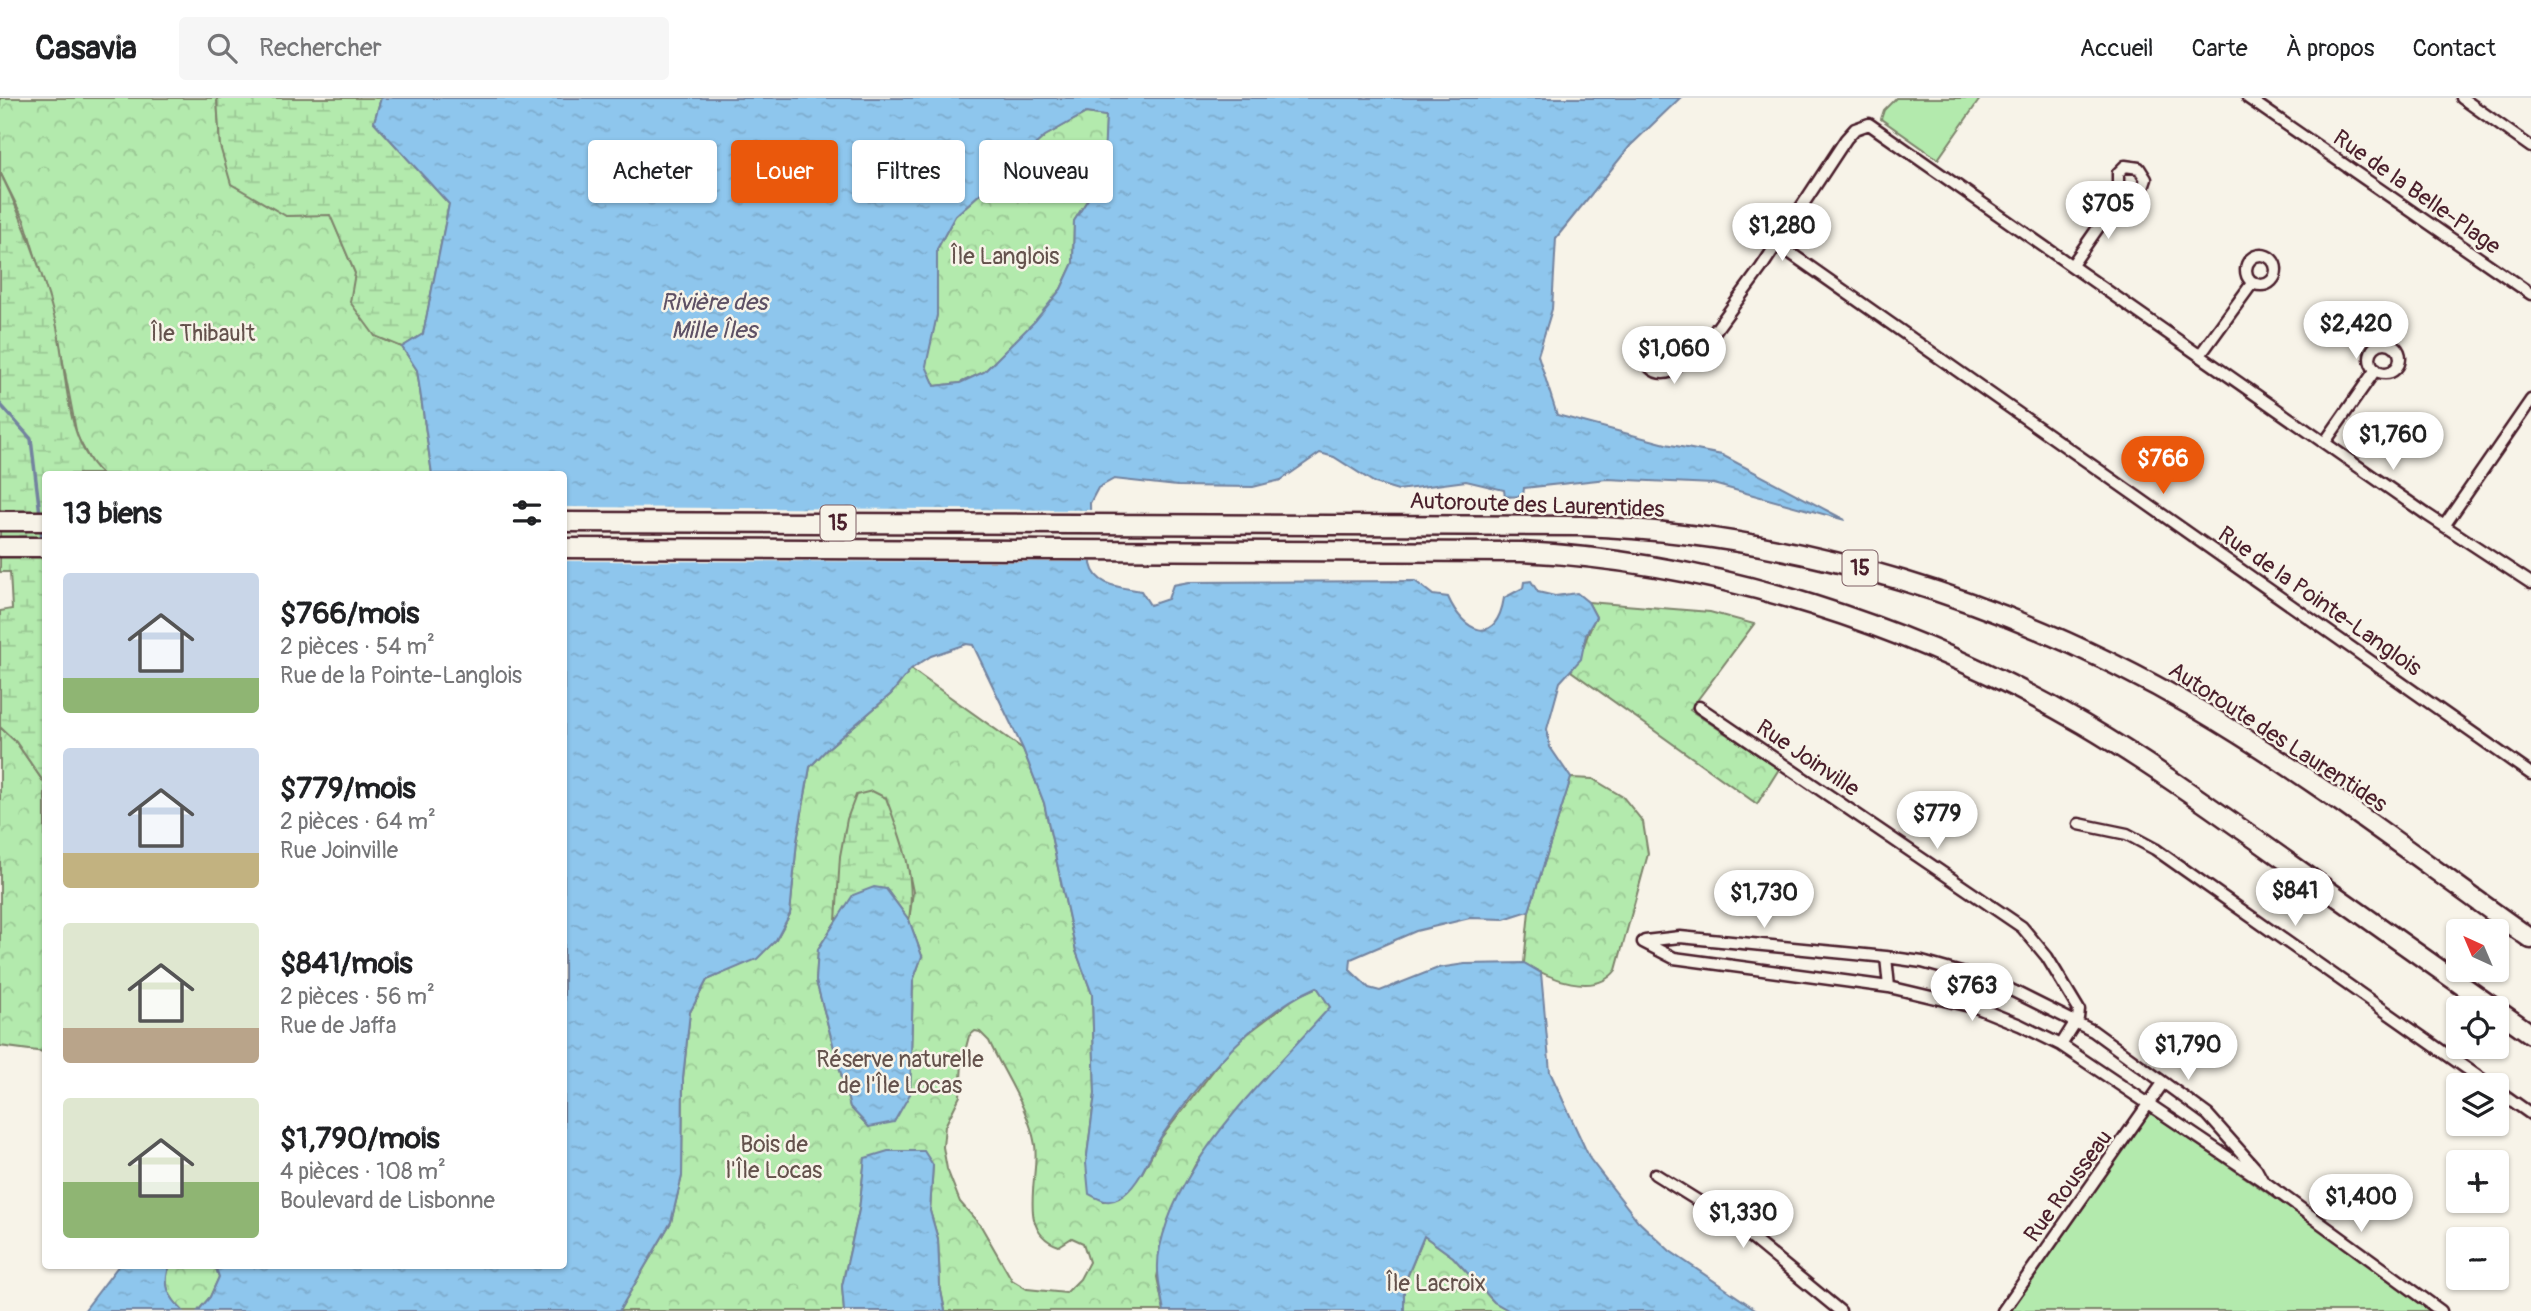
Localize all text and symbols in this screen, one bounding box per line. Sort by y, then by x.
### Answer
search box [179,17,669,80]
text: Casavia [35,28,137,69]
icon: search [203,29,241,67]
text: Rechercher [259,32,382,64]
text: Accueil [2080,34,2154,63]
text: Carte [2192,34,2248,63]
text: À propos [2286,34,2375,63]
text: Contact [2413,34,2496,63]
street label: Rue de la Belle-Plage [2328,123,2507,261]
chip: Acheter [588,140,717,203]
chip: Louer [731,140,838,203]
chip: Filtres [852,140,965,203]
chip: Nouveau [979,140,1113,203]
pin: $705 [2067,181,2149,241]
text: $705 [2082,189,2134,218]
pin: $1,280 [1725,204,1839,263]
text: $1,280 [1748,211,1816,240]
park label: Île Langlois [951,242,1059,271]
water label: Rivière des Mille Îles [661,288,769,345]
pin: $2,420 [2299,302,2413,361]
text: $2,420 [2319,309,2393,338]
park label: Île Thibault [151,319,256,348]
pin: $1,060 [1617,327,1731,386]
text: $1,060 [1638,334,1710,363]
pin: $1,760 [2336,412,2450,472]
text: $1,760 [2359,420,2427,449]
pin: $766 [2122,436,2204,496]
text: $766 [2137,444,2189,473]
street label: Autoroute des Laurentides [1409,486,1665,524]
icon: filters [508,494,546,532]
text: 13 biens [63,495,162,532]
road number: 15 [820,506,856,540]
street label: Rue de la Pointe-Langlois [2213,520,2427,682]
road number: 15 [1842,550,1878,586]
text: $766/mois [280,595,419,632]
icon: home [119,601,203,685]
text: 2 pièces · 54 m² [280,632,435,661]
street label: Autoroute des Laurentides [2163,655,2393,819]
text: Rue de la Pointe-Langlois [280,661,522,690]
street label: Rue Joinville [1751,713,1866,803]
text: $779/mois [280,770,416,807]
icon: home [119,776,203,860]
pin: $779 [1896,792,1978,851]
text: $779 [1913,799,1961,828]
text: 2 pièces · 64 m² [280,807,436,836]
text: Rue Joinville [280,836,398,865]
pin: $841 [2254,868,2336,928]
pin: $1,730 [1707,870,1821,930]
text: $841 [2272,876,2318,905]
text: $1,730 [1730,878,1798,907]
north arrow [2446,919,2510,982]
map controls [2446,919,2509,1290]
text: $841/mois [280,945,413,982]
icon: home [119,951,203,1035]
pin: $763 [1931,964,2013,1023]
text: $763 [1947,971,1997,1000]
text: 2 pièces · 56 m² [280,982,435,1011]
button: locate [2446,996,2509,1059]
text: Rue de Jaffa [280,1011,397,1040]
pin: $1,790 [2131,1023,2245,1082]
text: $1,790 [2154,1030,2222,1059]
park label: Réserve naturelle de l'Île Locas [816,1045,984,1100]
button: layers [2446,1073,2509,1136]
text: $1,790/mois [280,1120,440,1157]
street label: Rue Rousseau [2017,1124,2119,1248]
icon: home [119,1126,203,1210]
park label: Bois de l'Île Locas [726,1130,822,1185]
button: + [2446,1150,2509,1213]
text: 4 pièces · 108 m² [280,1157,446,1186]
pin: $1,400 [2304,1174,2418,1234]
text: $1,400 [2325,1182,2397,1211]
text: Boulevard de Lisbonne [280,1186,495,1215]
pin: $1,330 [1686,1190,1800,1250]
text: $1,330 [1709,1198,1777,1227]
button: − [2446,1227,2509,1290]
park label: Île Lacroix [1386,1269,1486,1298]

